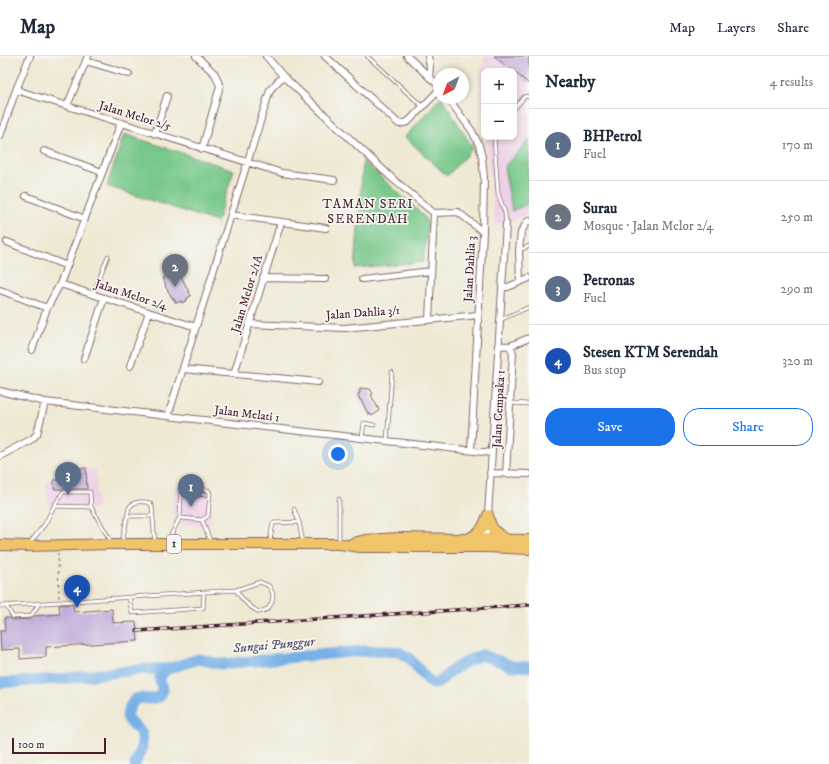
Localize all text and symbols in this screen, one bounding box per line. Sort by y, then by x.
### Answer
text: Map [20,16,55,39]
text: Map [669,19,695,37]
text: Layers [717,19,755,37]
text: Share [777,19,809,37]
north arrow [433,68,469,104]
map controls [481,68,517,140]
button: + [481,68,517,104]
text: Nearby [545,71,595,93]
text: 4 results [770,74,813,90]
street label: Jalan Melor 2/5 [96,98,173,134]
button: − [481,104,517,140]
text: BHPetrol [583,127,642,146]
text: 1 [556,137,560,153]
text: 170 m [782,137,813,153]
text: Fuel [583,146,606,162]
district label: TAMAN SERI SERENDAH [322,196,414,227]
text: Surau [583,199,617,218]
text: 2 [555,209,561,225]
text: 250 m [781,209,813,225]
text: Mosque · Jalan Melor 2/4 [583,218,714,234]
street label: Jalan Dahlia 3 [461,235,479,304]
street label: Jalan Melor 2/1A [228,253,266,336]
pin: 2 [162,254,188,287]
text: Petronas [583,271,635,290]
street label: Jalan Melor 2/4 [92,276,170,314]
text: 3 [556,281,560,297]
text: 290 m [781,281,813,297]
text: Fuel [583,290,606,306]
street label: Jalan Dahlia 3/1 [325,303,400,323]
text: Stesen KTM Serendah [583,343,718,362]
text: 4 [554,353,562,369]
text: 320 m [782,353,813,369]
text: Bus stop [583,362,626,378]
street label: Jalan Cempaka 1 [489,370,509,449]
street label: Jalan Melati 1 [213,402,280,425]
button: Save [545,408,675,446]
button: Share [683,408,813,446]
your location [328,444,348,464]
pin: 3 [55,462,81,495]
pin: 1 [178,474,204,507]
road number: 1 [167,535,181,553]
pin: 4 [64,575,90,608]
water label: Sungai Punggur [232,633,317,657]
scale bar [12,736,106,755]
text: 100 m [18,738,44,752]

